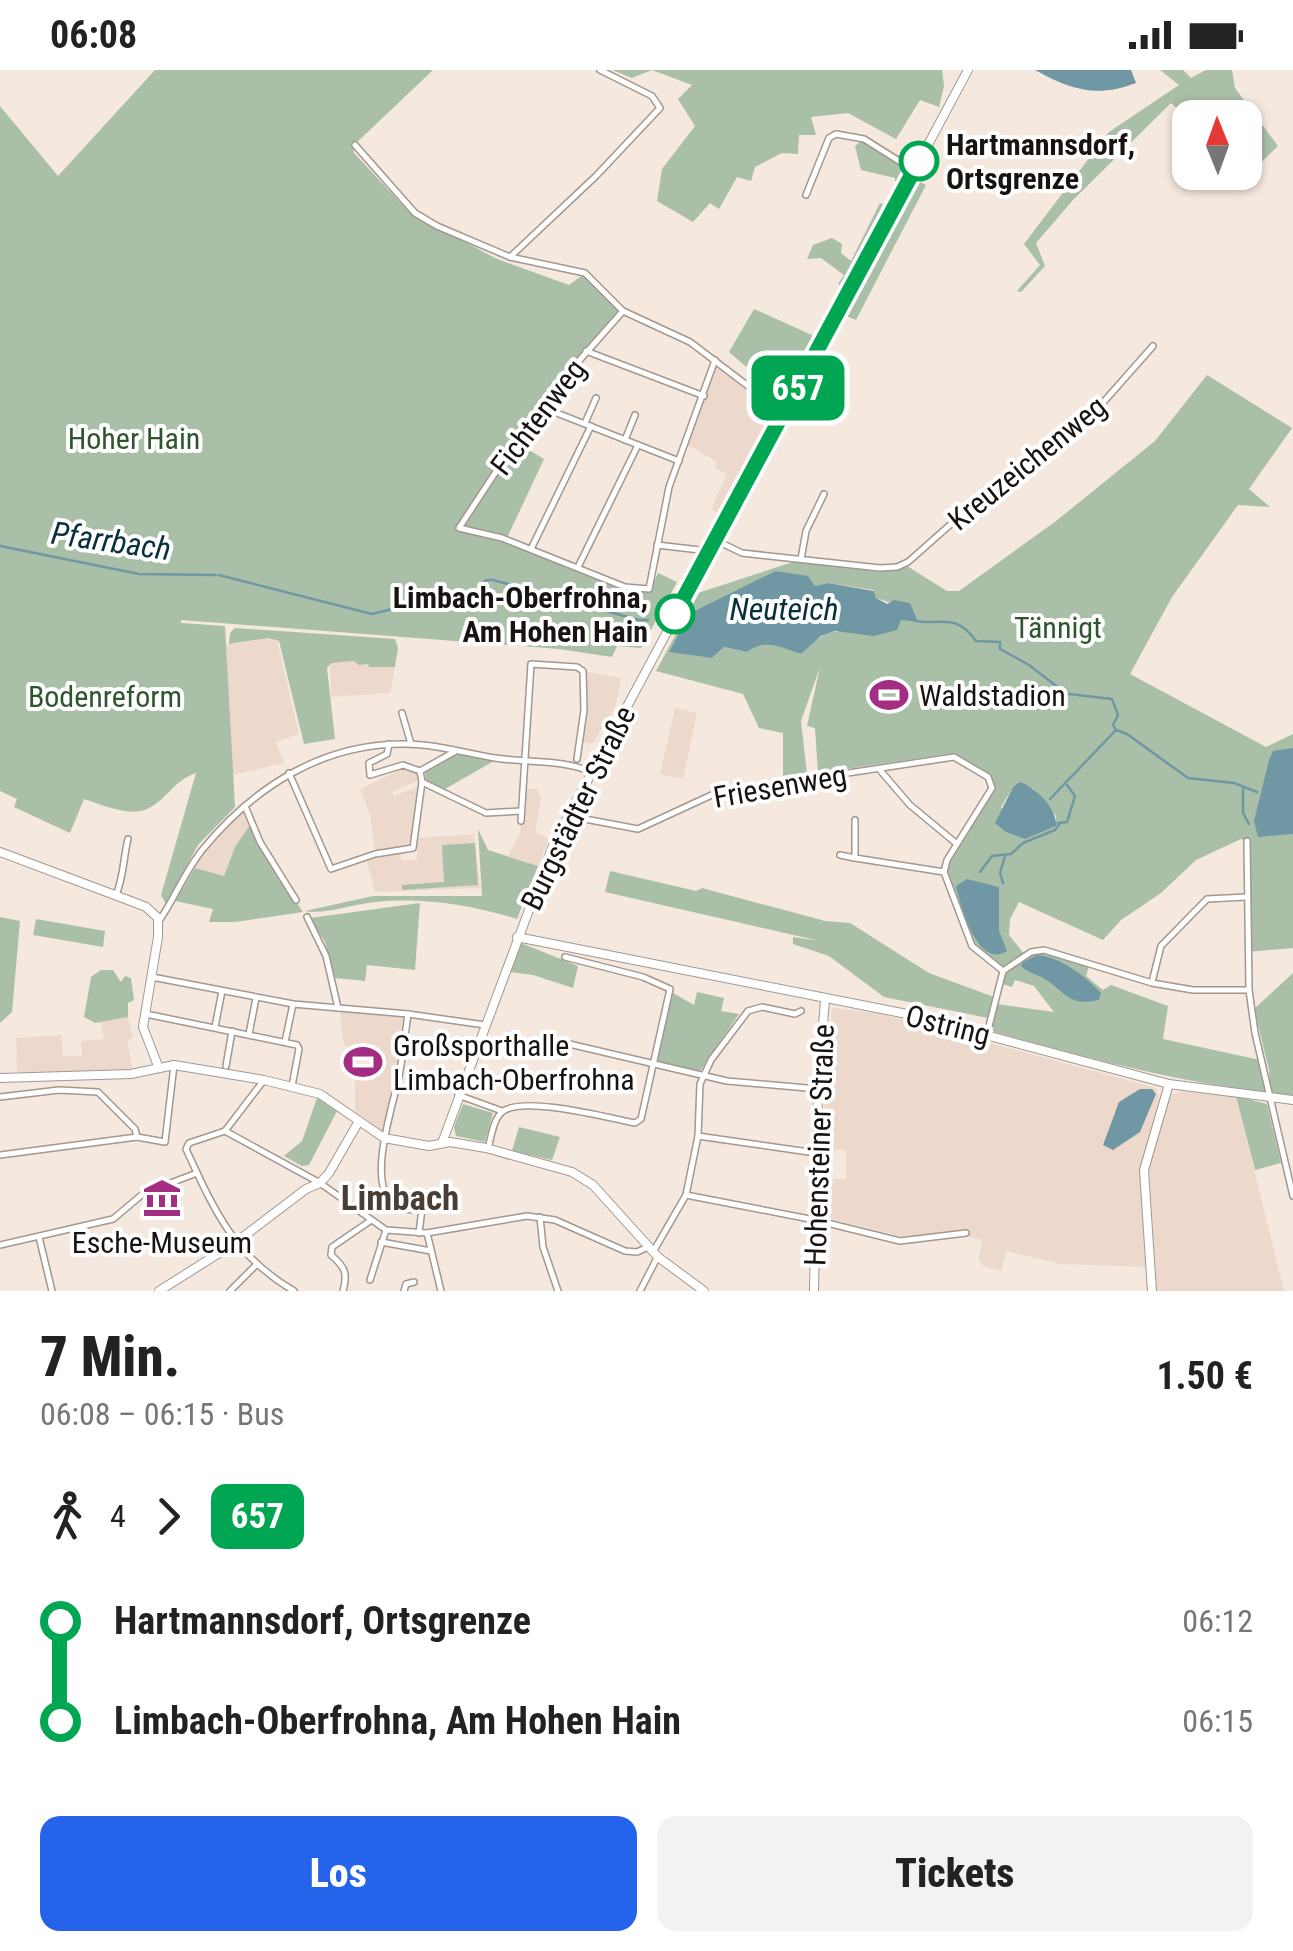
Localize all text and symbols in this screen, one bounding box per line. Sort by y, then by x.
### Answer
text: 06:08 [50,13,137,57]
north arrow [1172,100,1262,190]
map controls [1172,100,1262,190]
place label: Hartmannsdorf, Ortsgrenze [946,127,1135,196]
marker: Hartmannsdorf, Ortsgrenze [900,142,938,180]
street label: Fichtenweg [483,352,593,482]
line badge: 657 [740,356,856,420]
text: 657 [771,368,825,409]
street label: Kreuzeichenweg [941,389,1113,537]
park label: Hoher Hain [68,421,200,456]
water label: Pfarrbach [49,514,173,568]
place label: Limbach-Oberfrohna, Am Hohen Hain [393,580,648,649]
water label: Neuteich [730,590,838,628]
marker: Limbach-Oberfrohna, Am Hohen Hain [656,595,694,633]
park label: Tännigt [1014,610,1102,645]
sports icon: Waldstadion [868,674,910,716]
place label: Waldstadion [919,678,1066,713]
park label: Bodenreform [28,679,182,714]
street label: Burgstädter Straße [514,700,642,916]
street label: Friesenweg [711,757,849,815]
street label: Ostring [902,998,994,1052]
street label: Hohensteiner Straße [797,1023,841,1267]
place label: Großsporthalle Limbach-Oberfrohna [393,1028,635,1097]
sports icon: Großsporthalle Limbach-Oberfrohna [342,1041,384,1083]
museum icon: Esche-Museum [141,1177,183,1219]
district label: Limbach [341,1178,459,1219]
place label: Esche-Museum [72,1225,252,1260]
text: 7 Min. [40,1325,180,1389]
text: 1.50 € [1156,1354,1253,1398]
text: 06:08 – 06:15 · Bus [40,1395,284,1433]
icon: walk [40,1489,95,1544]
icon: forward [141,1489,196,1544]
text: 657 [231,1496,284,1537]
text: 4 [110,1497,126,1535]
text: Hartmannsdorf, Ortsgrenze [114,1599,531,1643]
text: 06:12 [1182,1602,1253,1640]
text: Limbach-Oberfrohna, Am Hohen Hain [114,1699,681,1743]
text: 06:15 [1182,1702,1253,1740]
button: Los [40,1816,637,1931]
button: Tickets [657,1816,1253,1931]

